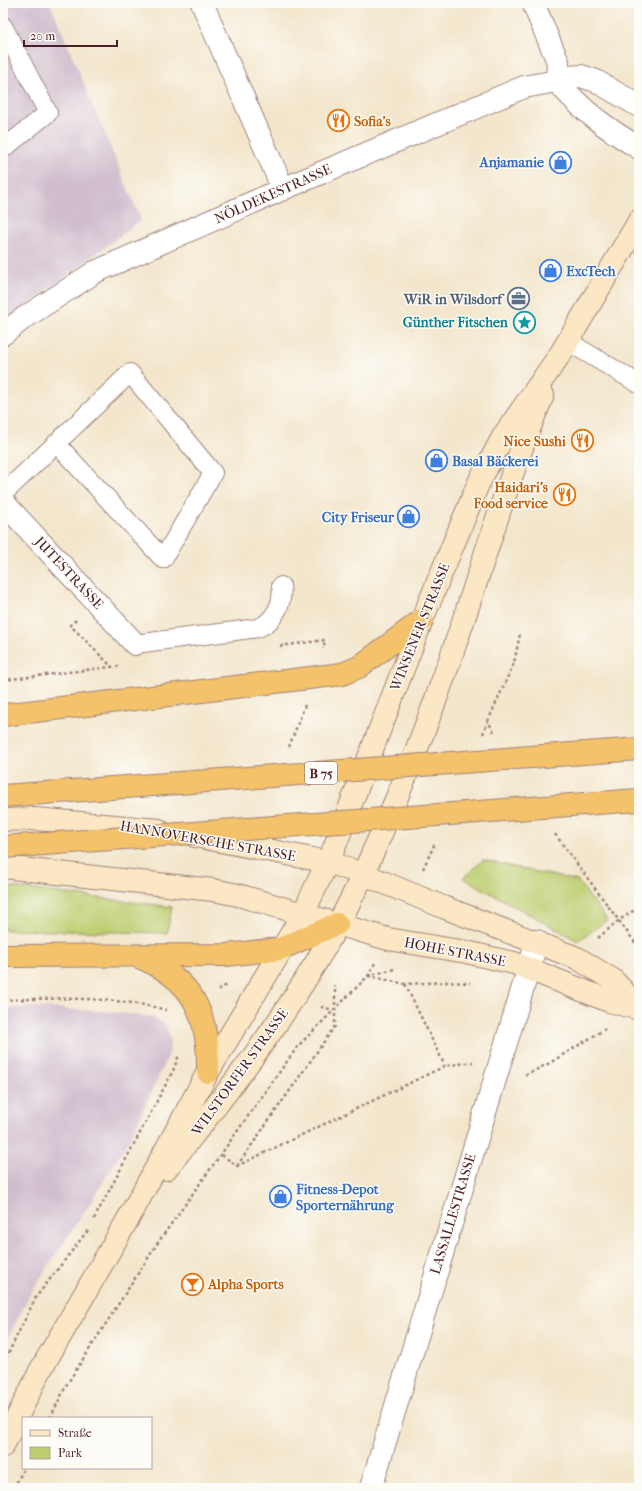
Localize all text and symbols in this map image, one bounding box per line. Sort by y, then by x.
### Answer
scale bar [24,22,117,48]
text: 20 m [30,29,55,43]
restaurant icon: Sofia's [325,108,351,134]
place label: Sofia's [354,113,391,130]
shop icon: Anjamanie [547,149,573,175]
place label: Anjamanie [479,154,544,171]
street label: NÖLDEKESTRASSE [211,159,335,227]
shop icon: ExcTech [538,258,564,284]
place label: ExcTech [566,263,617,280]
office icon: WiR in Wilsdorf [505,286,531,312]
place label: WiR in Wilsdorf [403,291,505,308]
place icon: Günther Fitschen [511,309,537,335]
place label: Günther Fitschen [403,314,509,331]
restaurant icon: Nice Sushi [569,428,595,454]
place label: Nice Sushi [503,433,567,450]
shop icon: Basal Bäckerei [423,448,449,474]
place label: Basal Bäckerei [452,453,540,470]
place label: Haidari's Food service [473,479,549,512]
restaurant icon: Haidari's Food service [551,482,577,508]
shop icon: City Friseur [396,504,422,530]
place label: City Friseur [322,509,395,526]
street label: JUTESTRASSE [30,532,107,613]
street label: WINSENER STRASSE [386,560,454,695]
road number: B 75 [305,762,337,784]
street label: HANNOVERSCHE STRASSE [119,817,298,865]
street label: HOHE STRASSE [403,934,508,970]
street label: WILSTORFER STRASSE [187,1005,292,1140]
street label: LASSALLESTRASSE [427,1151,480,1277]
place label: Fitness-Depot Sporternährung [295,1181,394,1214]
shop icon: Fitness-Depot Sporternährung [268,1184,294,1210]
bar icon: Alpha Sports [180,1271,206,1297]
place label: Alpha Sports [207,1276,285,1293]
legend [22,1417,152,1469]
text: Straße [58,1426,92,1440]
text: Park [58,1446,83,1460]

